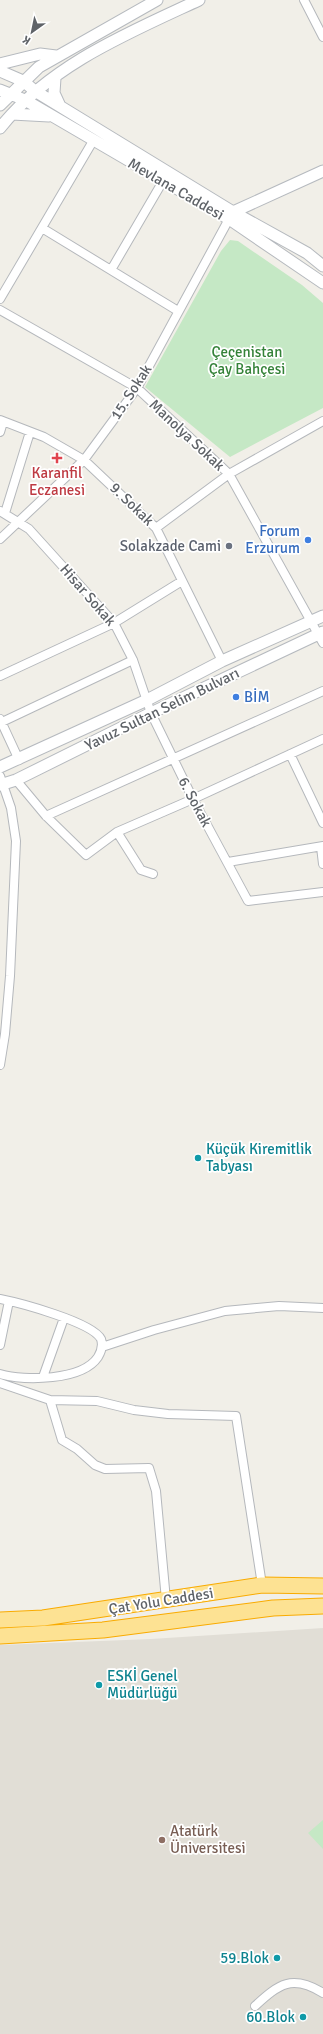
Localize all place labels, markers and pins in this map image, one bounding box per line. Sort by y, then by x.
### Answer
marker: Karanfil Eczanesi [52,453,62,463]
place label: Karanfil Eczanesi [29,464,85,499]
place label: Forum Erzurum [245,522,300,557]
marker: Forum Erzurum [303,535,313,545]
place label: Solakzade Cami [120,537,221,555]
marker: Solakzade Cami [224,541,234,551]
place label: BİM [244,688,270,706]
marker: BİM [231,692,241,702]
place label: Küçük Kiremitlik Tabyası [206,1140,312,1175]
marker: Küçük Kiremitlik Tabyası [193,1153,203,1163]
place label: ESKİ Genel Müdürlüğü [107,1667,178,1702]
marker: ESKİ Genel Müdürlüğü [94,1680,104,1690]
place label: Atatürk Üniversitesi [170,1822,246,1857]
marker: Atatürk Üniversitesi [157,1835,167,1845]
place label: 59.Blok [220,1949,269,1967]
marker: 59.Blok [272,1953,282,1963]
place label: 60.Blok [246,2008,295,2026]
marker: 60.Blok [298,2012,308,2022]

